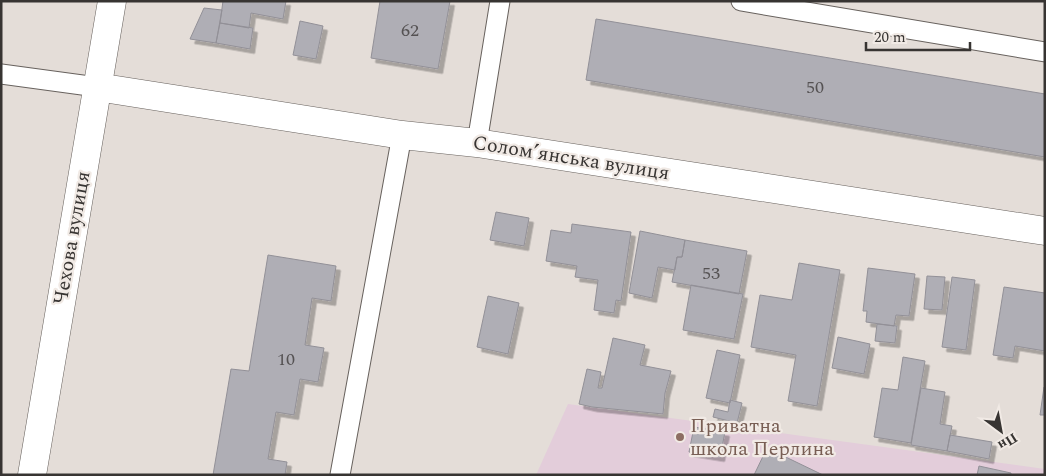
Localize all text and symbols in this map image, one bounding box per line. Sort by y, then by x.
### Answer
house number: 62 [401,17,419,44]
scale bar [866,20,970,52]
text: 20 m [874,26,906,49]
house number: 50 [806,74,824,101]
street label: Соломʼянська вулиця [471,128,671,188]
street label: Чехова вулиця [46,169,98,307]
house number: 53 [702,260,720,287]
house number: 10 [277,346,295,373]
north arrow [976,406,1026,456]
place label: Приватна школа Перлина [690,411,834,464]
text: Пн [993,427,1022,456]
marker: Приватна школа Перлина [674,431,686,443]

